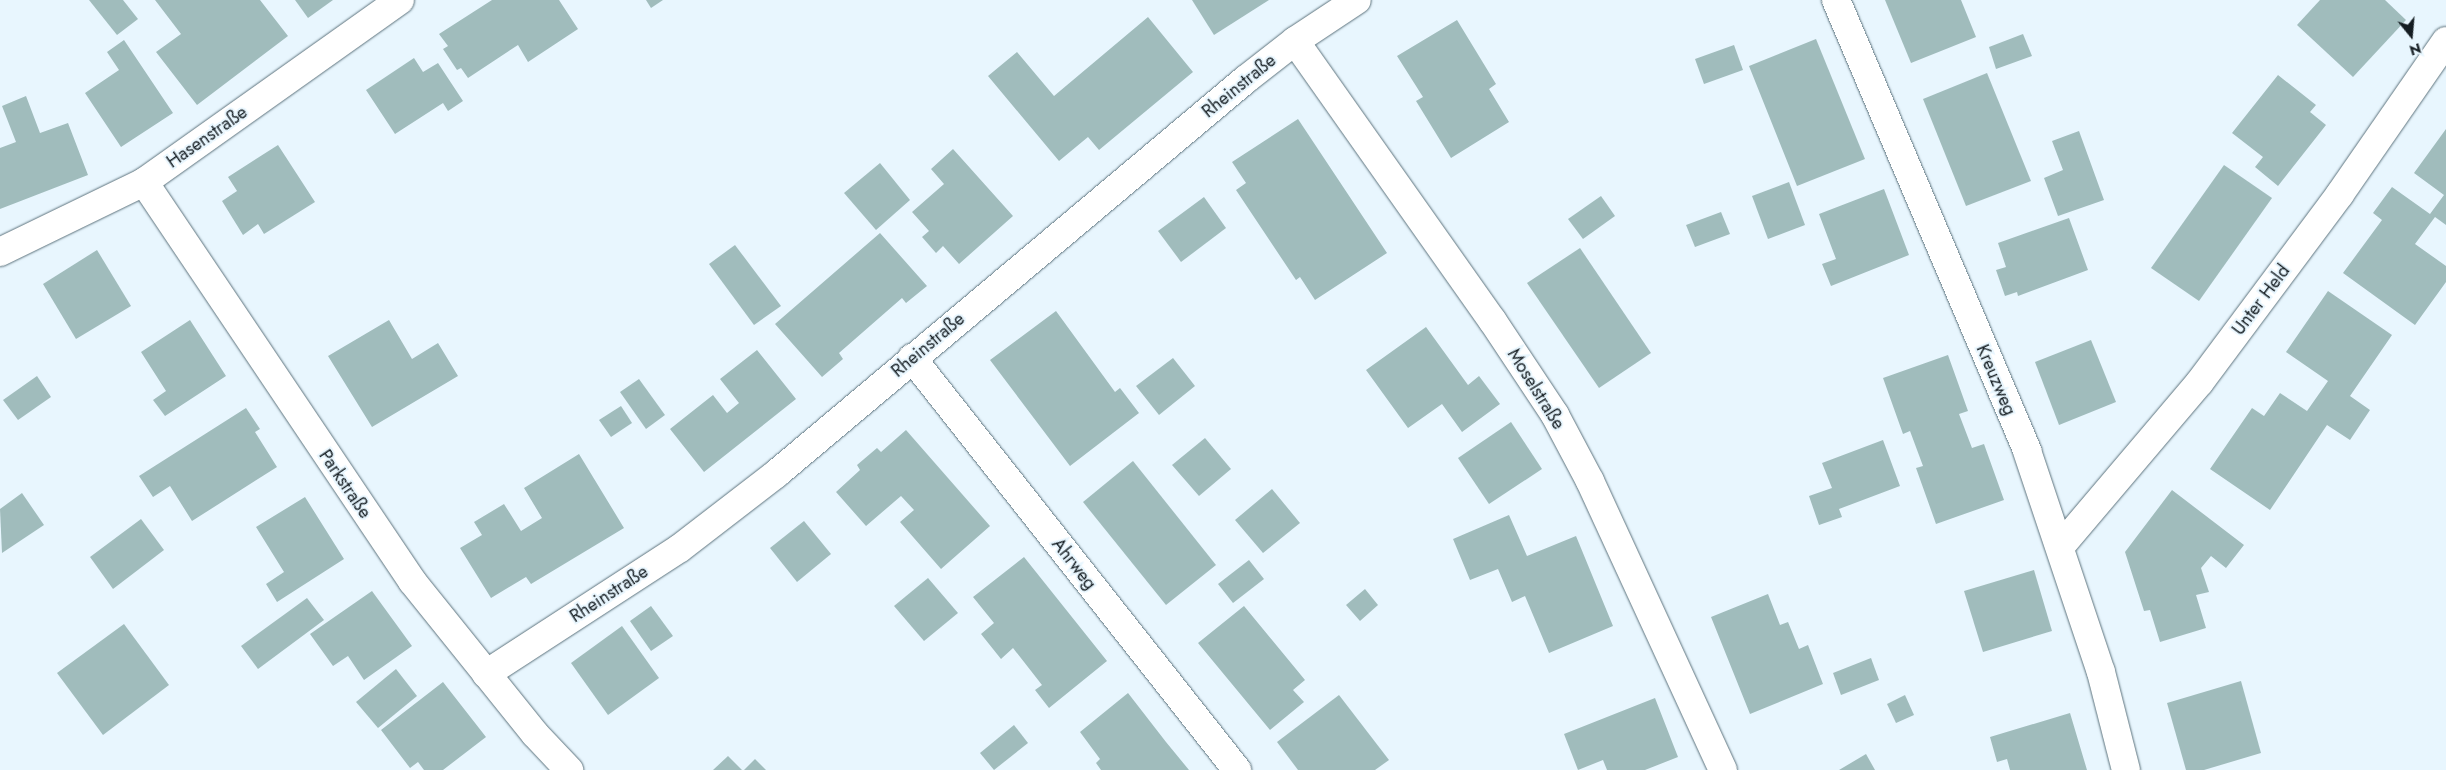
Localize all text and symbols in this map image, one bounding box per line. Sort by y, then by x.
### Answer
north arrow [2386,10,2436,60]
text: N [2407,38,2424,61]
street label: Rheinstraße [1198,50,1280,122]
street label: Hasenstraße [163,101,251,173]
street label: Unter Held [2228,261,2294,339]
street label: Rheinstraße [887,308,969,382]
street label: Kreuzweg [1971,341,2021,419]
street label: Moselstraße [1503,345,1569,433]
street label: Parkstraße [314,446,376,522]
street label: Ahrweg [1047,534,1101,594]
street label: Rheinstraße [566,561,652,627]

